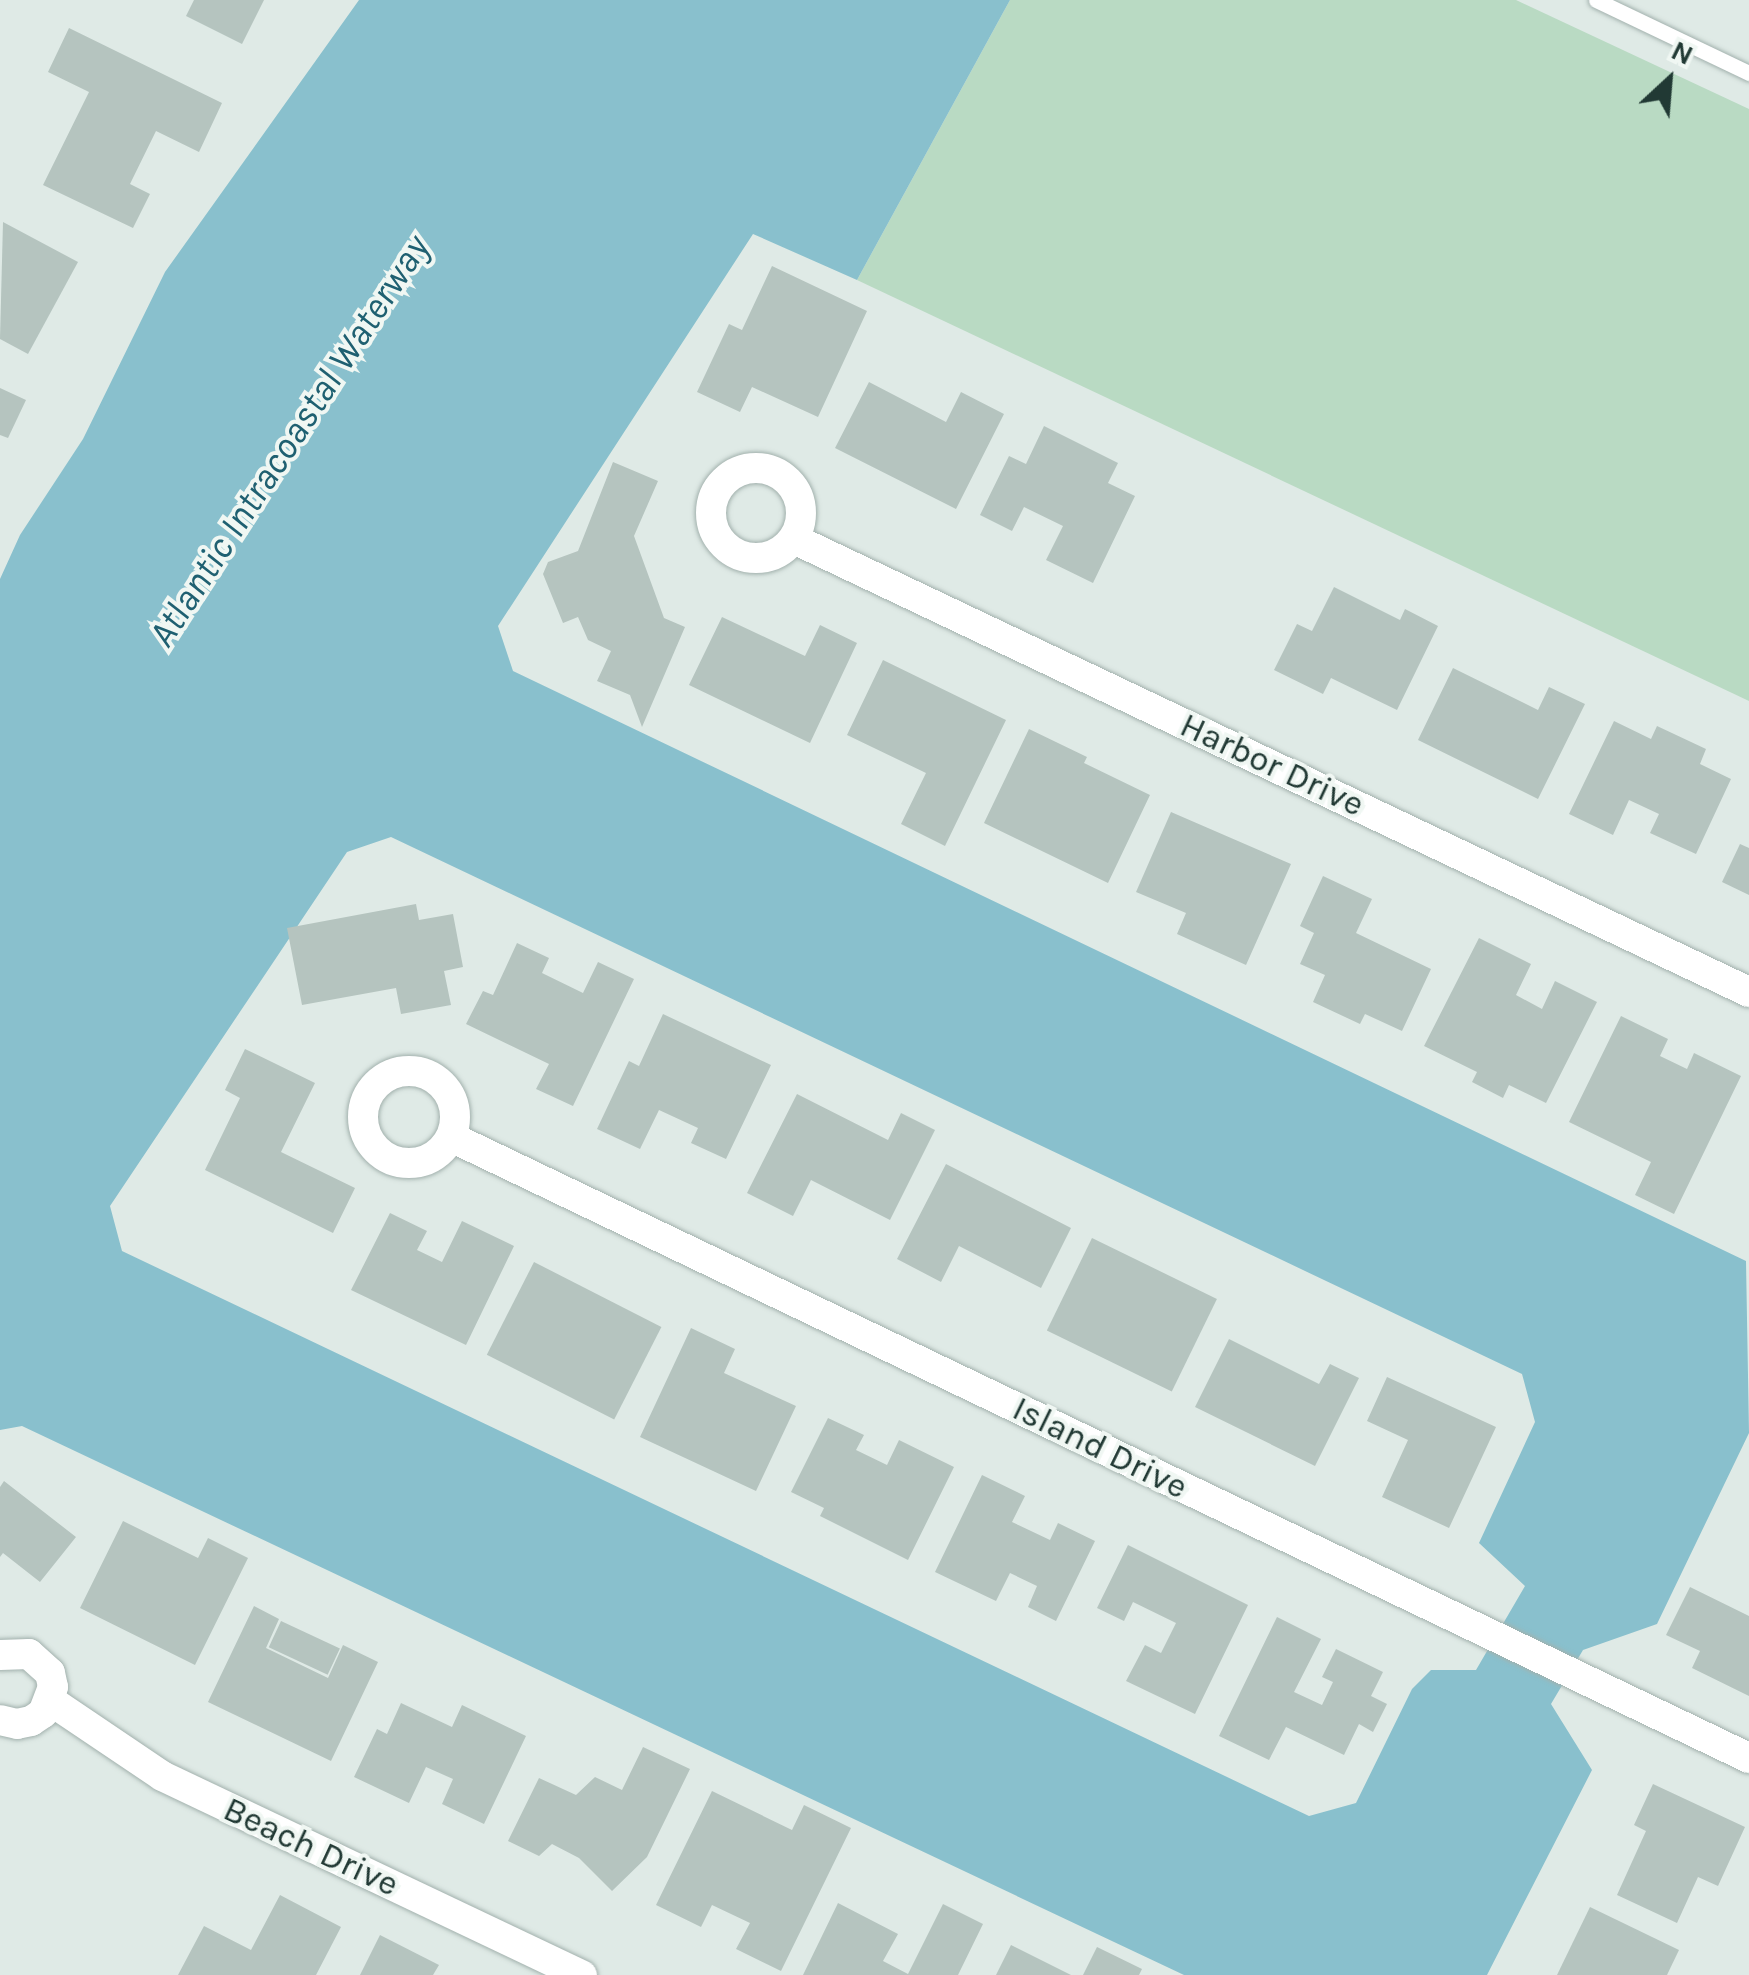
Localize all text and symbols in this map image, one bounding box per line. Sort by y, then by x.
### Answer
north arrow [1619,30,1719,130]
text: N [1666,33,1699,72]
water label: Atlantic Intracoastal Waterway [139,227,439,655]
street label: Harbor Drive [1173,704,1371,826]
street label: Island Drive [1006,1388,1194,1508]
street label: Beach Drive [217,1788,405,1906]

